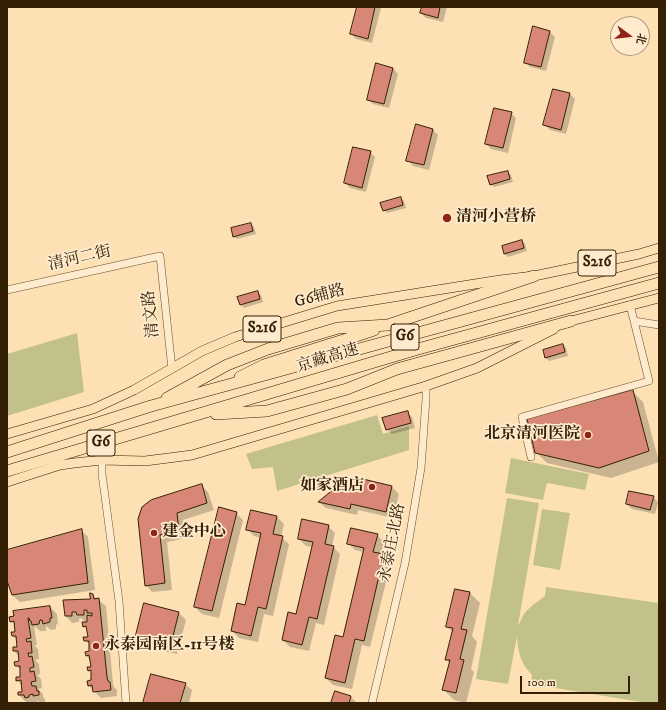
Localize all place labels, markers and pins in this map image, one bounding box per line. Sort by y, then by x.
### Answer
place label: 清河小营桥 [456,208,536,228]
marker: 清河小营桥 [441,212,453,224]
place label: 北京清河医院 [484,425,580,445]
marker: 北京清河医院 [583,430,593,440]
place label: 如家酒店 [300,477,364,497]
marker: 如家酒店 [367,482,377,492]
place label: 建金中心 [162,523,226,543]
marker: 建金中心 [149,528,159,538]
place label: 永泰园南区-11号楼 [104,636,234,656]
marker: 永泰园南区-11号楼 [91,641,101,651]

